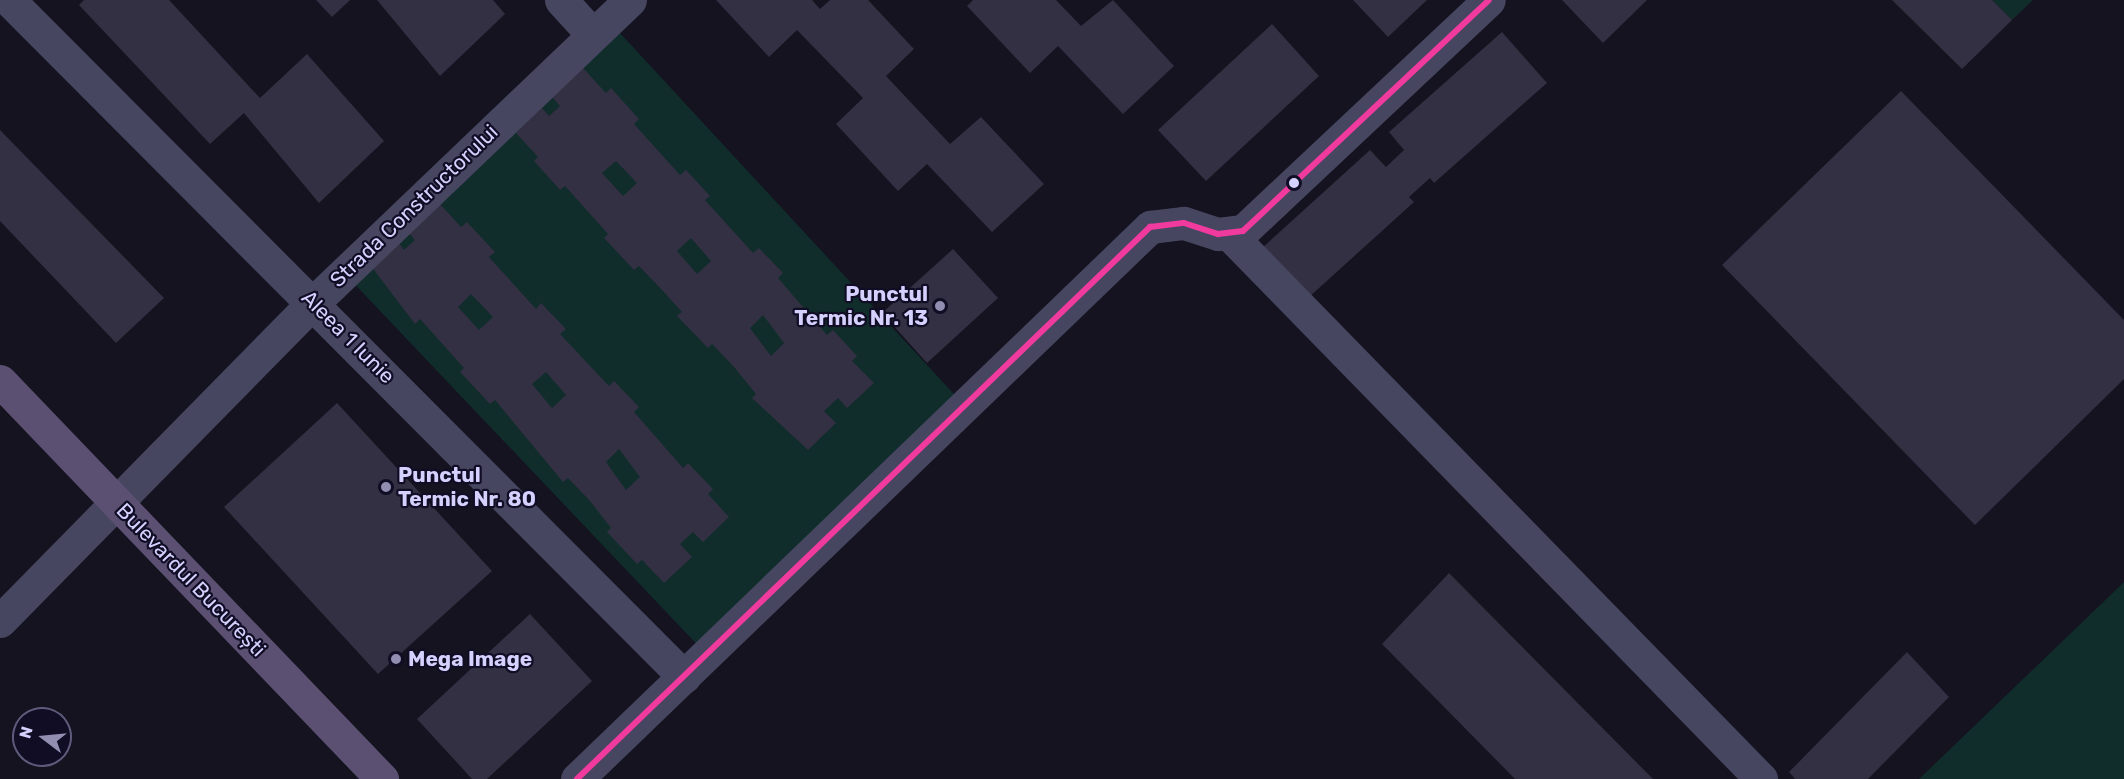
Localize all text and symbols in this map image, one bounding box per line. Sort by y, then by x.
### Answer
street label: Strada Constructorului [325,119,503,293]
unlabelled marker [1288,177,1300,189]
place label: Punctul Termic Nr. 13 [794,281,928,331]
street label: Aleea 1 Iunie [296,285,400,389]
marker: Punctul Termic Nr. 13 [933,299,947,313]
place label: Punctul Termic Nr. 80 [398,462,536,512]
marker: Punctul Termic Nr. 80 [379,480,393,494]
street label: Bulevardul București [111,498,271,662]
place label: Mega Image [408,646,532,672]
marker: Mega Image [389,652,403,666]
north arrow [12,707,72,767]
text: N [15,724,37,741]

